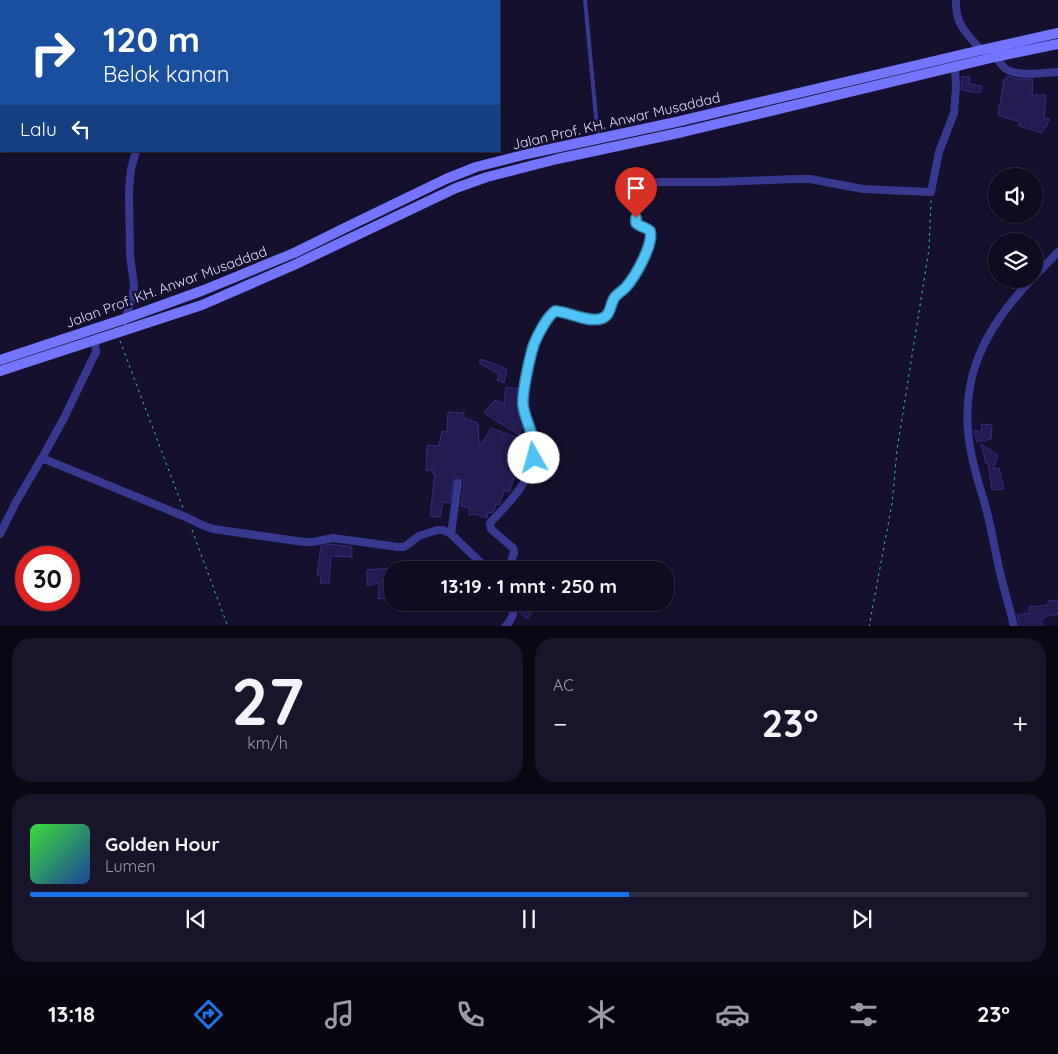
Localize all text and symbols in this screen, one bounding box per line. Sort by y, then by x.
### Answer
text: 120 m [103,17,200,61]
icon: right [20,20,85,85]
text: Belok kanan [103,60,229,88]
street label: Jalan Prof. KH. Anwar Musaddad [510,88,722,154]
icon: left [67,115,95,143]
text: Lalu [20,117,57,141]
pin [615,167,657,218]
map controls [988,168,1043,288]
button: sound [988,168,1043,223]
icon: arrive [622,174,650,202]
button: layers [988,233,1043,288]
street label: Jalan Prof. KH. Anwar Musaddad [63,242,269,332]
position arrow [507,431,559,483]
speed limit sign: 30 [15,546,80,611]
text: 13:19 · 1 mnt · 250 m [441,574,617,598]
text: 27 [231,660,304,741]
text: AC [553,675,574,695]
text: 23° [761,699,818,747]
text: − [553,706,568,741]
text: + [1012,706,1028,741]
text: km/h [247,733,288,753]
text: Golden Hour [105,832,220,856]
text: Lumen [105,856,156,876]
icon: previous [182,905,210,933]
icon: pause [515,905,543,933]
icon: next [848,905,876,933]
icon: directions [191,997,226,1032]
icon: music [322,997,357,1032]
icon: phone [453,997,488,1032]
icon: climate [584,997,619,1032]
icon: car [715,997,750,1032]
icon: filters [846,997,881,1032]
text: 13:18 [48,1000,95,1028]
text: 23° [977,1000,1010,1028]

